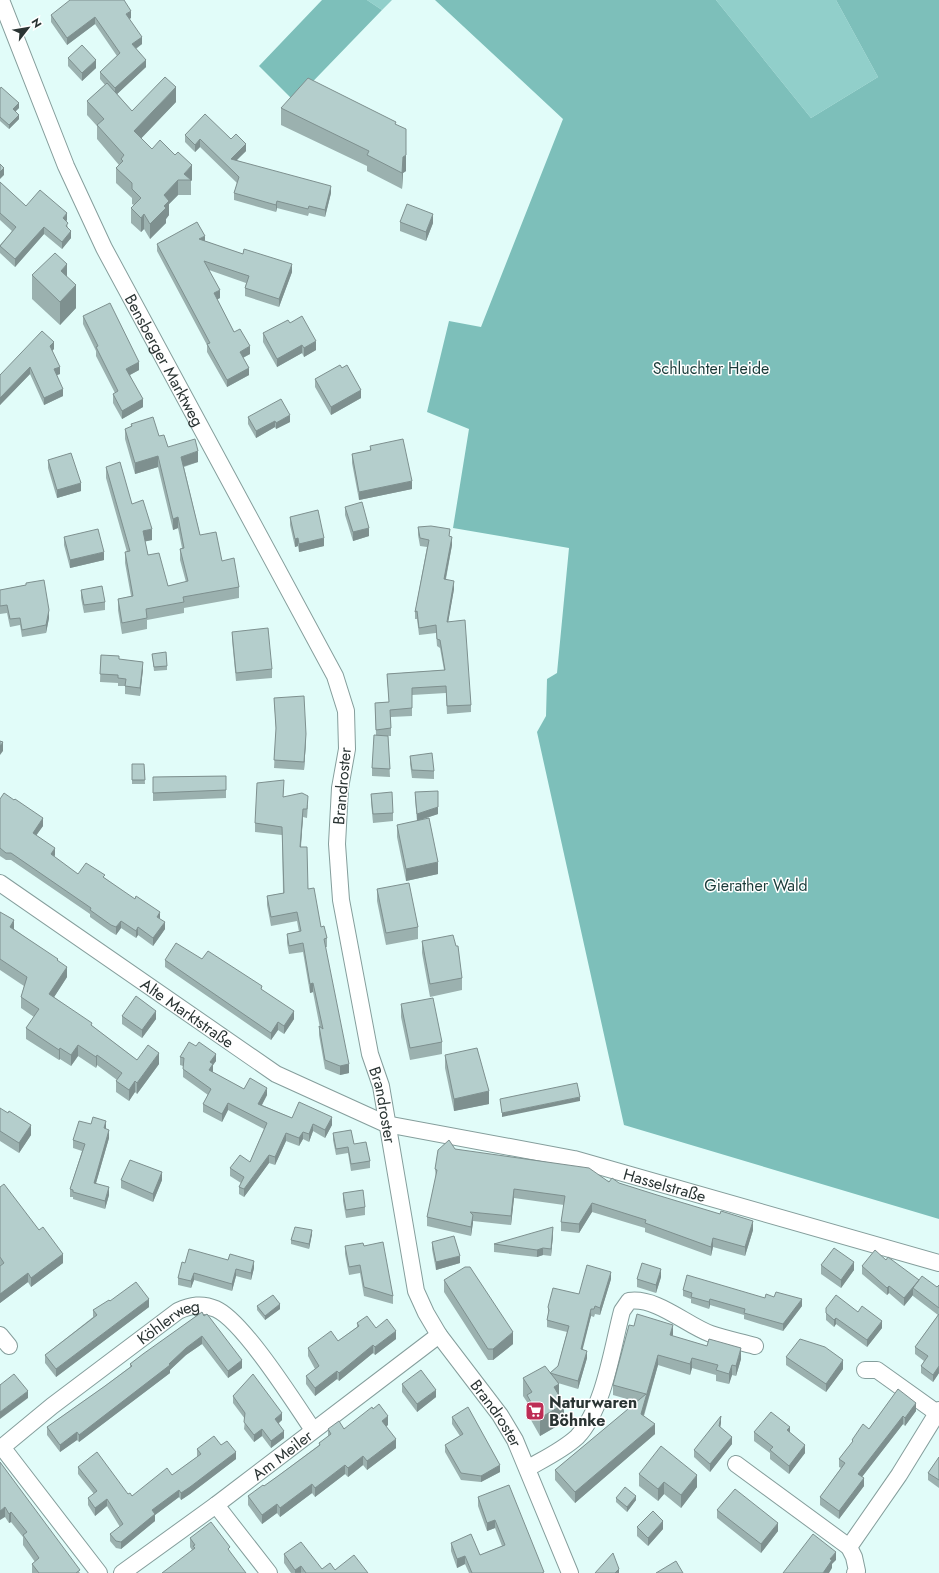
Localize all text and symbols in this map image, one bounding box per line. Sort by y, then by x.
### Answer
north arrow [8,8,48,48]
text: N [27,15,46,31]
street label: Bensberger Marktweg [119,290,210,430]
park label: Schluchter Heide [653,357,769,380]
street label: Brandroster [327,746,357,826]
park label: Gierather Wald [704,874,808,897]
street label: Alte Marktstraße [136,972,239,1053]
street label: Brandroster [364,1063,402,1145]
street label: Hasselstraße [621,1162,709,1208]
street label: Köhlerweg [132,1294,201,1350]
street label: Brandroster [465,1374,528,1451]
place label: Naturwaren Böhnke [549,1391,637,1432]
supermarket icon: Naturwaren Böhnke [524,1400,546,1422]
street label: Am Meiler [247,1424,317,1485]

